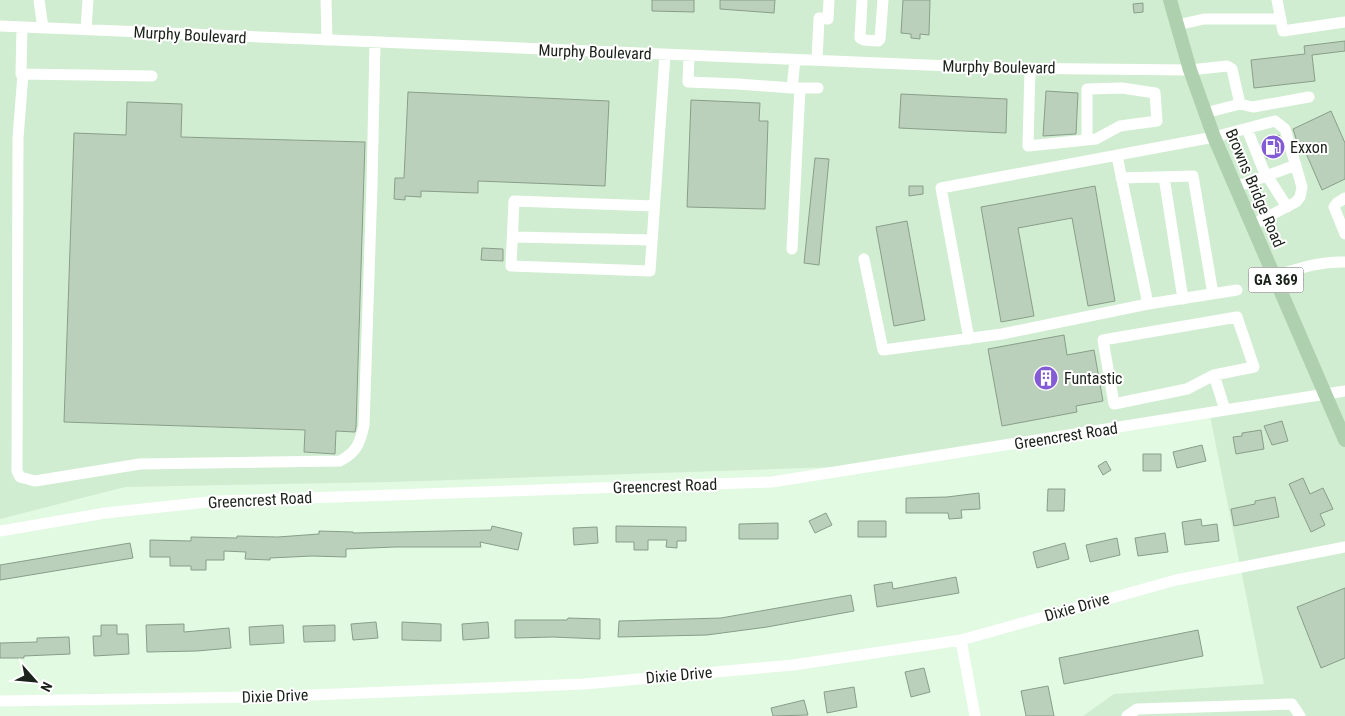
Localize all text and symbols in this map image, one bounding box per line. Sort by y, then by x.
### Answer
street label: Murphy Boulevard [133,23,247,47]
street label: Murphy Boulevard [538,41,652,63]
street label: Murphy Boulevard [942,57,1056,77]
street label: Browns Bridge Road [1221,126,1289,250]
fuel station icon: Exxon [1260,134,1286,160]
place label: Exxon [1290,138,1328,157]
road number: GA 369 [1248,268,1304,292]
building icon: Funtastic [1033,365,1059,391]
place label: Funtastic [1064,369,1123,388]
street label: Greencrest Road [1013,418,1119,454]
street label: Greencrest Road [613,475,717,497]
street label: Greencrest Road [207,488,313,512]
street label: Dixie Drive [1042,589,1112,625]
north arrow [10,656,60,706]
street label: Dixie Drive [645,663,713,687]
text: N [38,679,56,694]
street label: Dixie Drive [241,685,309,707]

